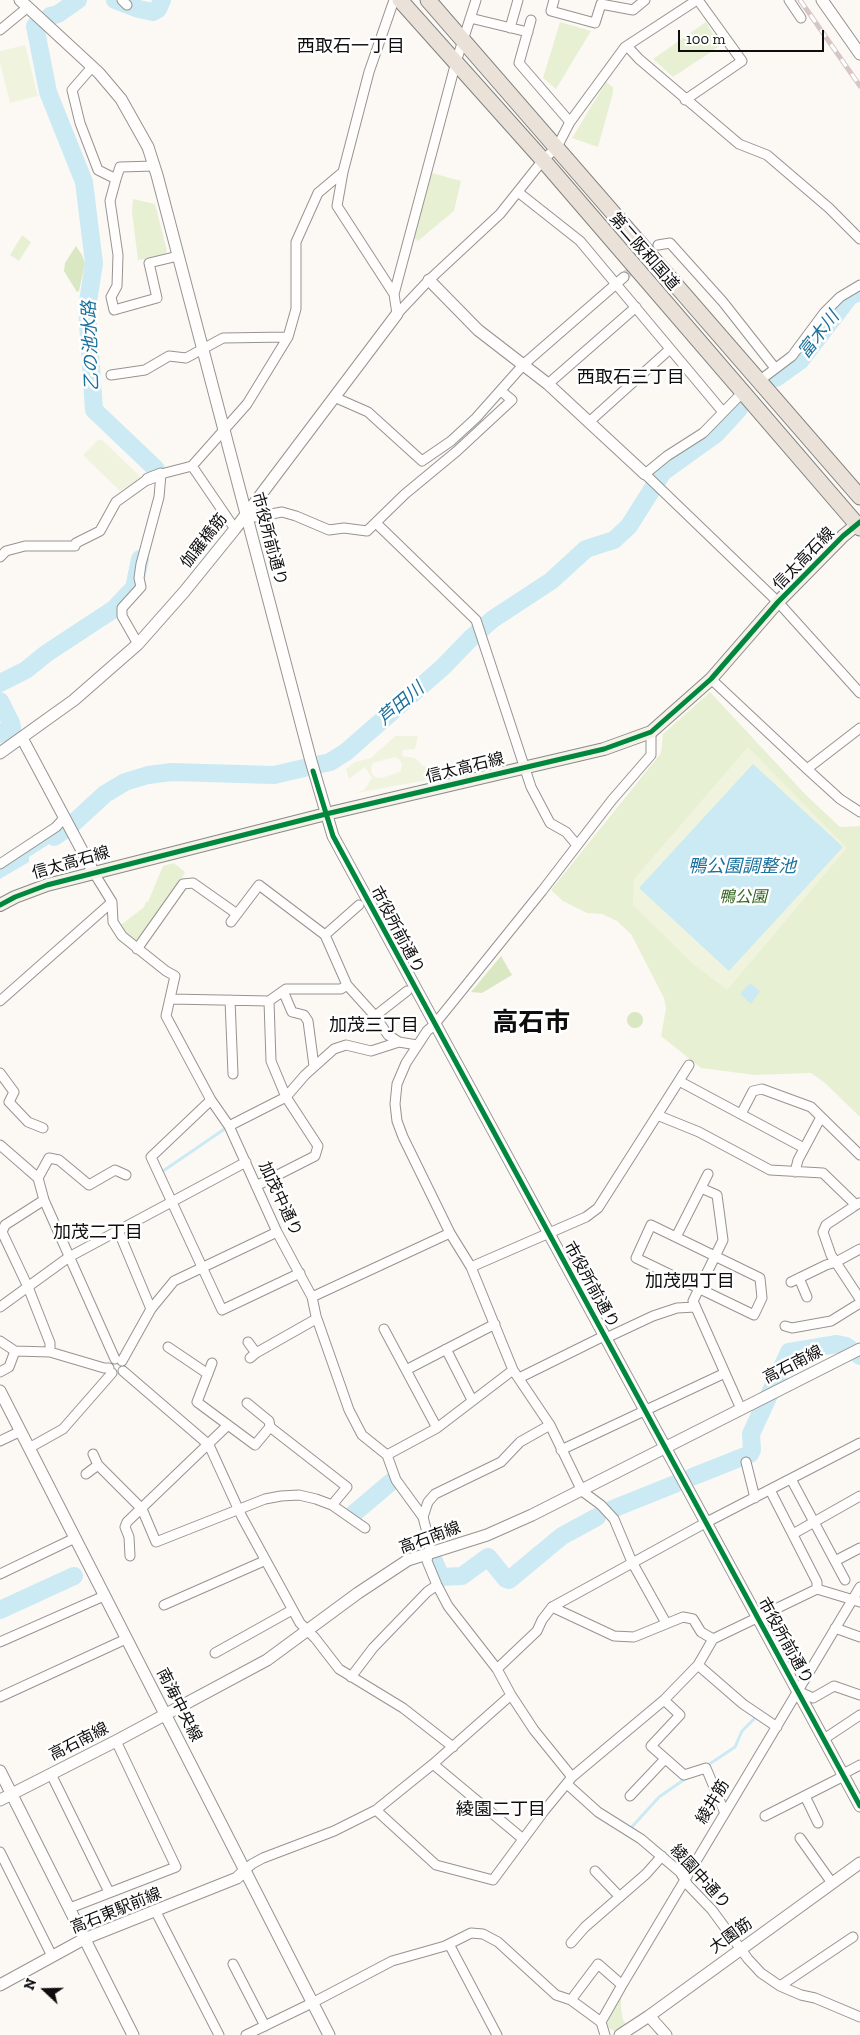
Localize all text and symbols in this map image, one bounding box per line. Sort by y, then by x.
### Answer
scale bar [680,20,826,52]
text: 100 m [686,30,725,48]
district label: 西取石一丁目 [297,36,405,58]
street label: 第二阪和国道 [605,209,683,295]
water label: 乙の池水路 [79,301,103,391]
water label: 富木川 [794,307,844,363]
district label: 西取石三丁目 [577,367,685,389]
street label: 市役所前通り [247,490,291,588]
street label: 伽羅橋筋 [177,510,231,572]
street label: 信太高石線 [769,524,839,594]
water label: 芦田川 [374,678,428,730]
street label: 信太高石線 [424,749,506,787]
street label: 信太高石線 [30,843,112,883]
water label: 鴨公園調整池 [688,856,796,878]
street label: 市役所前通り [366,883,428,977]
park label: 鴨公園 [719,887,767,907]
district label: 高石市 [492,1008,570,1040]
district label: 加茂三丁目 [329,1015,419,1037]
street label: 加茂中通り [254,1159,306,1239]
district label: 加茂二丁目 [53,1222,143,1244]
street label: 市役所前通り [559,1238,623,1332]
district label: 加茂四丁目 [645,1271,735,1293]
street label: 高石南線 [760,1342,826,1388]
street label: 高石南線 [397,1518,463,1558]
street label: 市役所前通り [753,1594,817,1688]
street label: 南海中央線 [152,1665,206,1745]
street label: 高石南線 [46,1719,112,1765]
street label: 綾井筋 [692,1776,734,1828]
district label: 綾園二丁目 [456,1799,546,1821]
street label: 綾園中通り [666,1841,734,1913]
street label: 高石東駅前線 [68,1884,164,1938]
street label: 大園筋 [706,1914,756,1958]
north arrow [20,1965,70,2015]
text: N [21,1976,40,1992]

